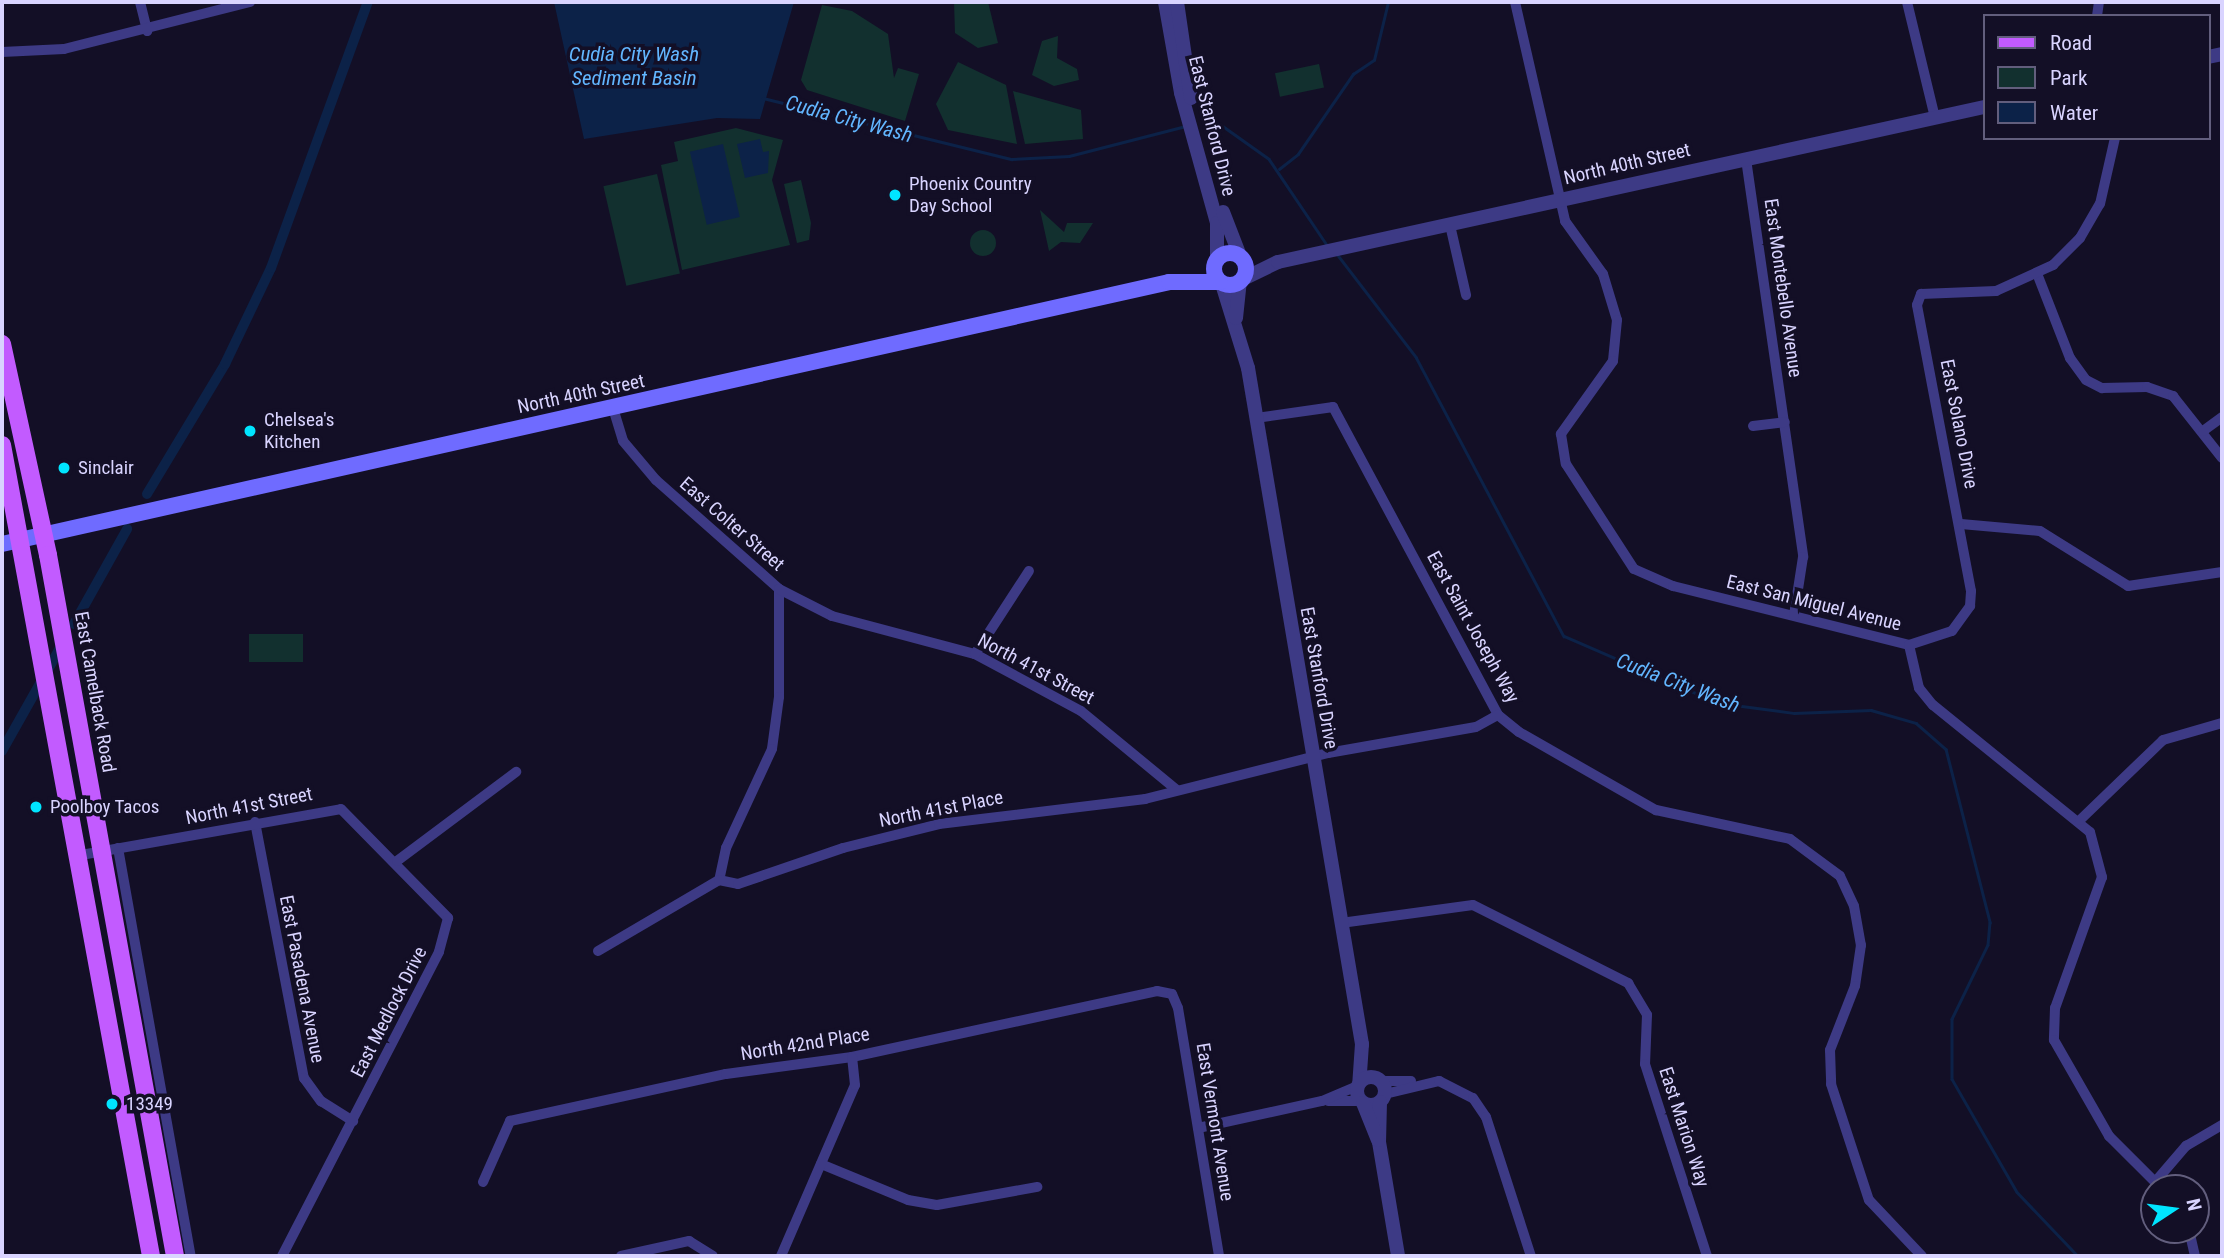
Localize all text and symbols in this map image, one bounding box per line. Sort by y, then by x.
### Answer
legend [1982,14,2210,140]
text: Road [2050,31,2092,55]
water label: Cudia City Wash Sediment Basin [569,41,699,91]
street label: East Stanford Drive [1184,53,1240,199]
text: Park [2050,66,2087,90]
water label: Cudia City Wash [783,90,915,148]
text: Water [2050,101,2098,125]
street label: North 40th Street [1562,138,1692,190]
place label: Phoenix Country Day School [909,173,1032,217]
marker: Phoenix Country Day School [887,187,903,203]
street label: East Montebello Avenue [1759,197,1807,379]
street label: East Solano Drive [1935,358,1983,490]
street label: North 40th Street [515,369,647,419]
place label: Chelsea's Kitchen [264,409,335,453]
marker: Chelsea's Kitchen [242,423,258,439]
place label: Sinclair [78,457,134,479]
marker: Sinclair [56,460,72,476]
street label: East Colter Street [675,472,789,576]
street label: East Saint Joseph Way [1422,547,1524,707]
street label: East San Miguel Avenue [1724,570,1904,636]
street label: East Stanford Drive [1295,605,1343,751]
street label: East Camelback Road [70,610,120,774]
street label: North 41st Street [974,629,1098,709]
water label: Cudia City Wash [1613,648,1743,718]
street label: North 41st Street [184,783,314,829]
street label: North 41st Place [877,786,1005,832]
place label: Poolboy Tacos [50,796,160,818]
marker: Poolboy Tacos [28,799,44,815]
street label: East Pasadena Avenue [275,893,329,1065]
street label: East Medlock Drive [346,943,432,1081]
street label: North 42nd Place [739,1023,871,1065]
street label: East Vermont Avenue [1191,1041,1239,1203]
street label: East Marion Way [1654,1064,1714,1190]
place label: 13349 [126,1093,173,1115]
marker: 13349 [104,1096,120,1112]
north arrow [2140,1174,2210,1244]
text: N [2181,1196,2207,1213]

